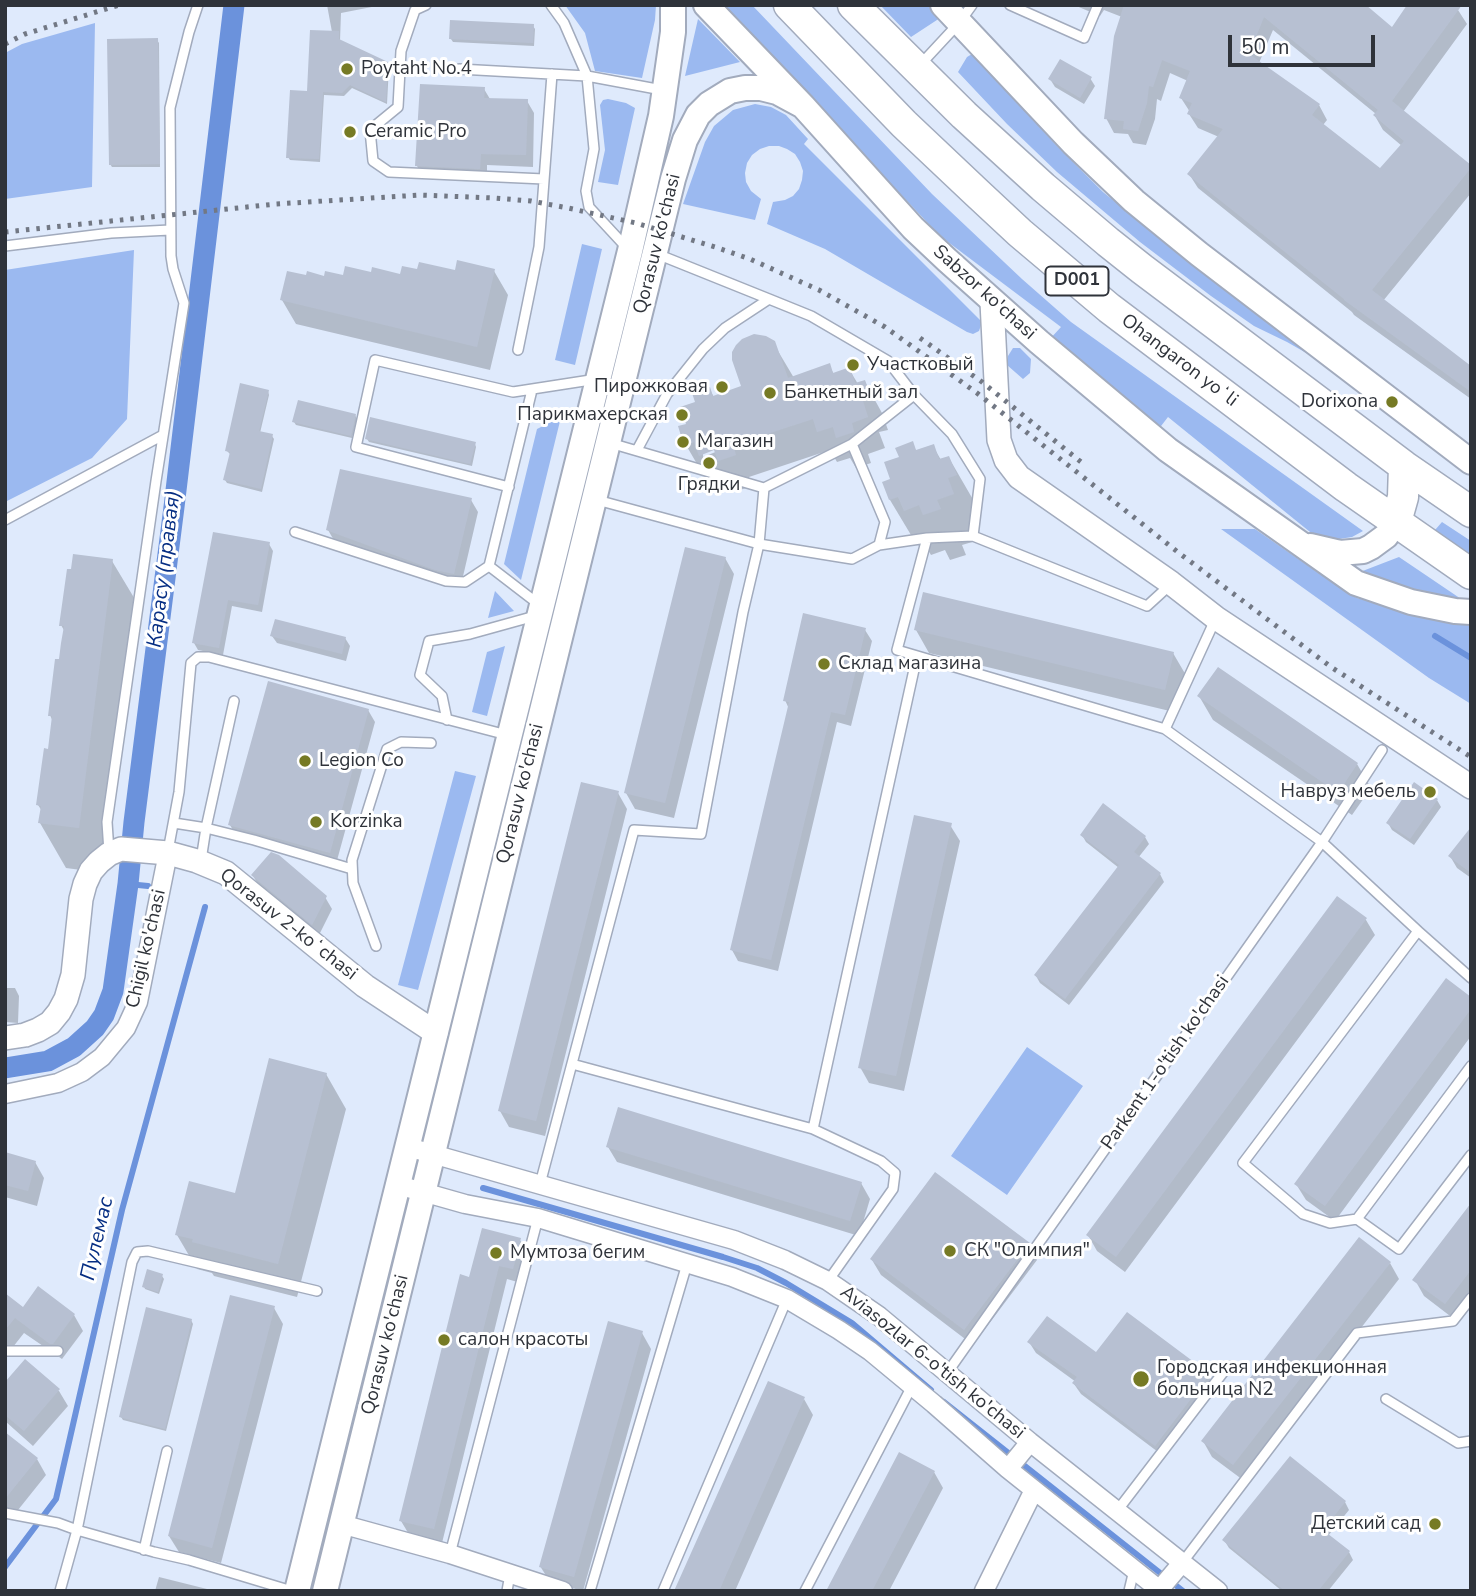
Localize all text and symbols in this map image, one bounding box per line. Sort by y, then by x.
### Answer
scale bar [1231,21,1378,65]
text: 50 m [1241,33,1290,61]
place label: Poytaht No.4 [361,58,472,80]
marker: Poytaht No.4 [339,61,355,77]
place label: Ceramic Pro [364,121,466,143]
marker: Ceramic Pro [342,124,358,140]
street label: Qorasuv ko'chasi [630,172,686,316]
street label: Sabzor ko'chasi [928,241,1040,345]
road number: D001 [1046,267,1108,296]
street label: Ohangaron yoʻli [1116,310,1242,412]
place label: Участковый [867,354,973,376]
marker: Участковый [845,357,861,373]
place label: Пирожковая [594,376,708,398]
marker: Пирожковая [714,379,730,395]
place label: Банкетный зал [784,382,918,404]
marker: Банкетный зал [762,385,778,401]
place label: Dorixona [1301,391,1378,413]
marker: Dorixona [1384,394,1400,410]
place label: Парикмахерская [517,404,668,426]
marker: Парикмахерская [674,407,690,423]
place label: Магазин [697,431,774,453]
marker: Магазин [675,434,691,450]
marker: Грядки [701,455,717,471]
place label: Грядки [678,474,740,496]
water label: Карасу (правая) [143,489,187,649]
place label: Склад магазина [838,653,981,675]
marker: Склад магазина [816,656,832,672]
street label: Qorasuv ko'chasi [493,722,549,866]
place label: Legion Co [319,750,404,772]
marker: Legion Co [297,753,313,769]
place label: Навруз мебель [1281,781,1416,803]
marker: Навруз мебель [1422,784,1438,800]
place label: Korzinka [330,811,403,833]
marker: Korzinka [308,814,324,830]
street label: Qorasuv 2-koʻchasi [215,864,361,986]
street label: Chigil ko'chasi [122,887,172,1011]
street label: Parkent 1-o'tish ko'chasi [1097,971,1235,1155]
water label: Пулемас [76,1195,120,1283]
place label: СК "Олимпия" [964,1240,1090,1262]
place label: Мумтоза бегим [510,1242,645,1264]
marker: СК "Олимпия" [942,1243,958,1259]
marker: Мумтоза бегим [488,1245,504,1261]
street label: Qorasuv ko'chasi [358,1273,414,1417]
street label: Aviasozlar 6-o'tish ko'chasi [835,1281,1029,1445]
place label: салон красоты [458,1329,588,1351]
marker: салон красоты [436,1332,452,1348]
place label: Городская инфекционная больница N2 [1157,1357,1387,1401]
marker: Городская инфекционная больница N2 [1131,1369,1151,1389]
place label: Детский сад [1311,1513,1421,1535]
marker: Детский сад [1427,1516,1443,1532]

